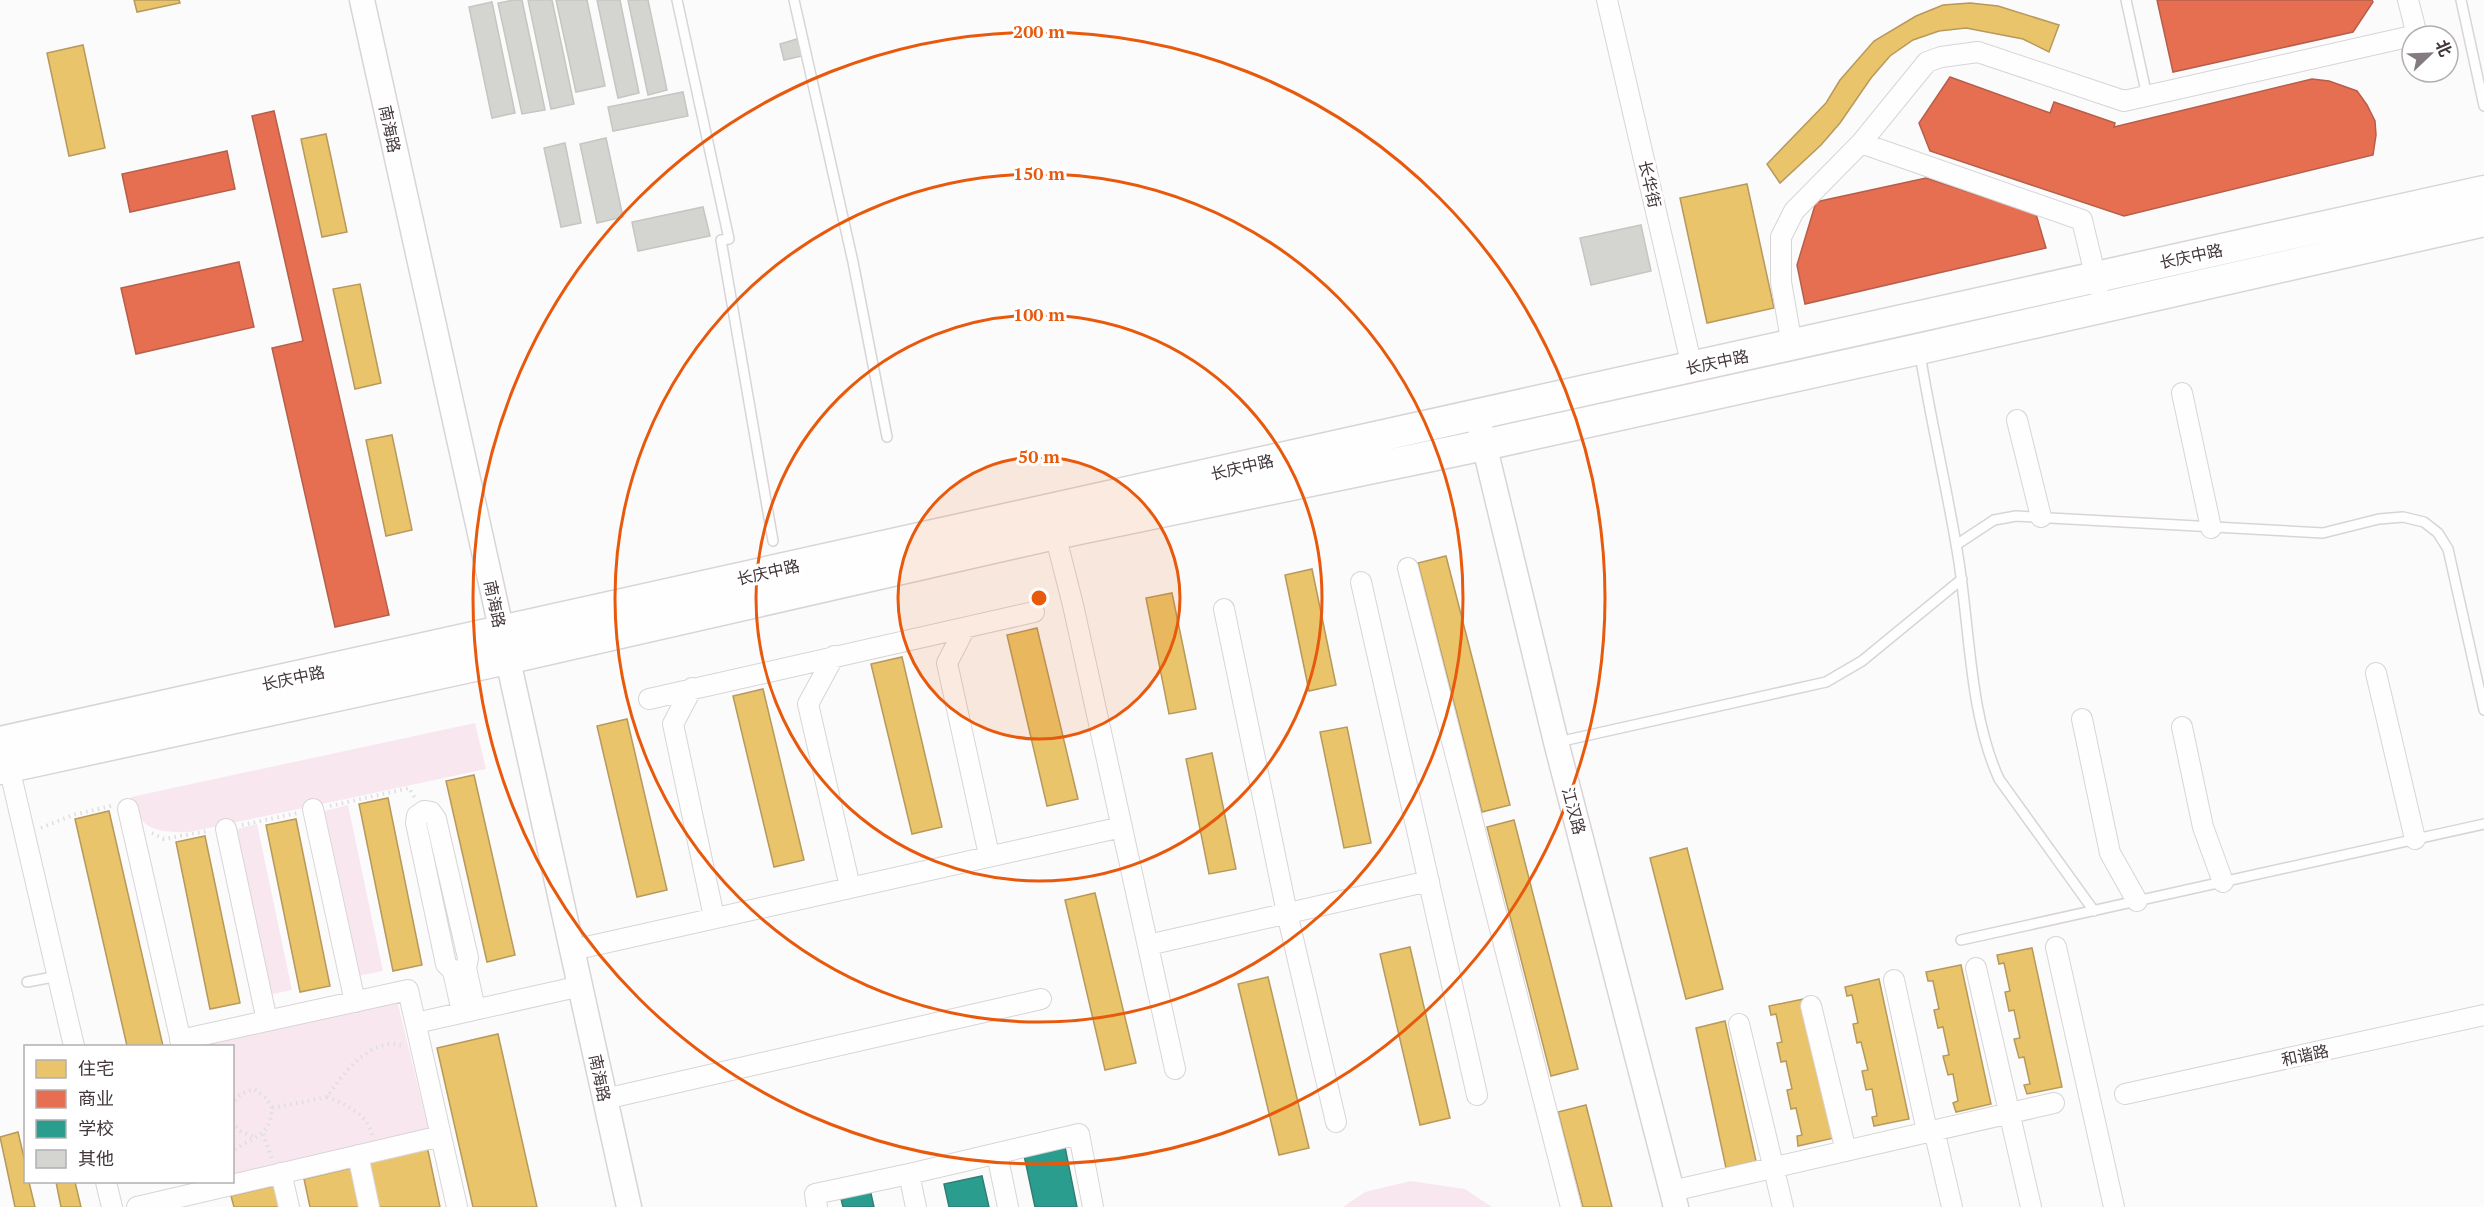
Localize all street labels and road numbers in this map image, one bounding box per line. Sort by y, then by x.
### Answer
street label: 南海路 [374,103,406,155]
street label: 长华街 [1634,158,1666,210]
street label: 长庆中路 [2157,239,2225,273]
street label: 长庆中路 [1683,345,1751,379]
street label: 长庆中路 [1208,449,1276,485]
street label: 长庆中路 [734,554,802,590]
street label: 南海路 [479,578,511,630]
street label: 长庆中路 [259,661,327,695]
street label: 江汉路 [1557,785,1591,837]
street label: 和谐路 [2279,1039,2331,1071]
street label: 南海路 [584,1052,616,1104]

